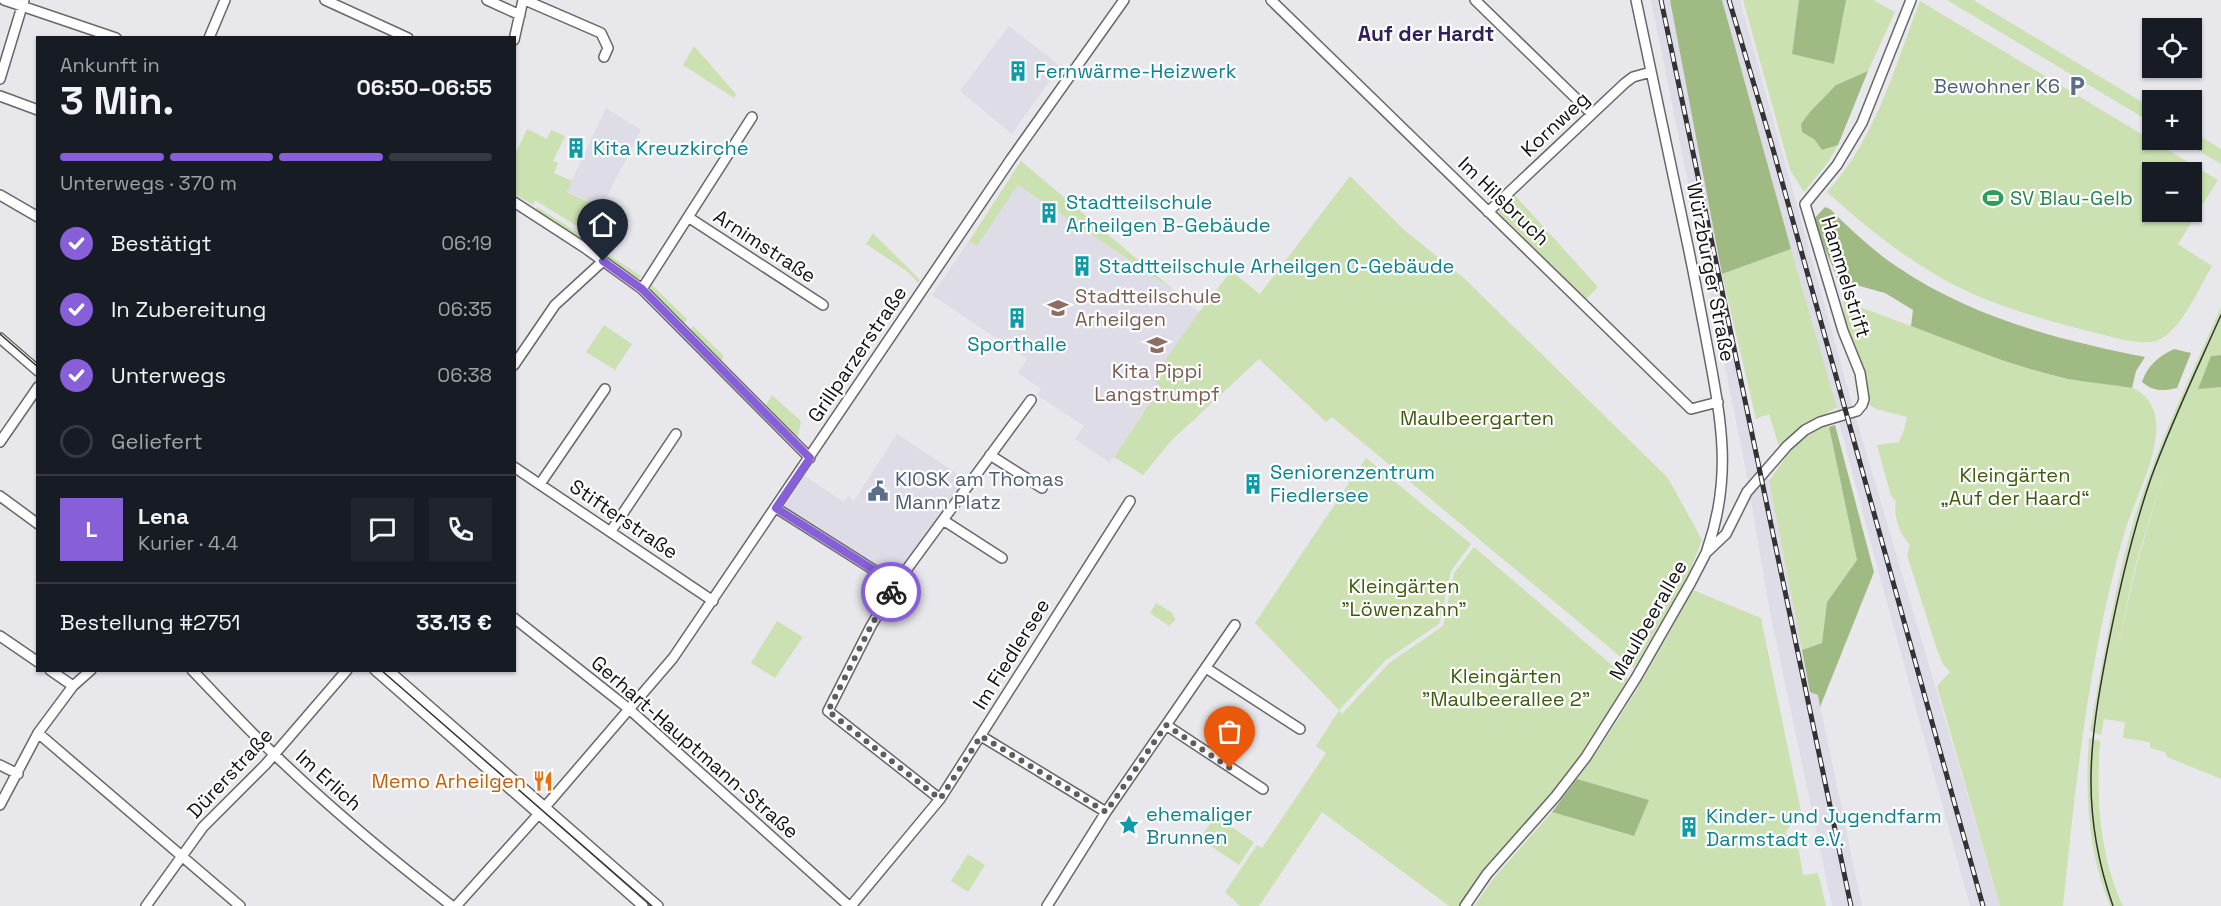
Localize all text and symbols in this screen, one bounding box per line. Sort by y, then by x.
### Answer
map controls [2142,18,2202,222]
button: locate [2142,18,2202,78]
district label: Auf der Hardt [1358,20,1494,47]
text: Ankunft in [60,52,160,78]
place label: Fernwärme-Heizwerk [1035,58,1237,84]
building icon: Fernwärme-Heizwerk [1006,59,1030,83]
text: 06:50–06:55 [356,73,492,101]
place label: Bewohner K6 [1933,73,2060,99]
parking icon: Bewohner K6 [2065,74,2089,98]
text: 3 Min. [60,76,174,125]
street label: Kornweg [1515,86,1595,162]
button: + [2142,90,2202,150]
place label: Kita Kreuzkirche [593,135,749,161]
building icon: Kita Kreuzkirche [564,136,588,160]
street label: Im Hilsbruch [1453,151,1555,251]
button: − [2142,162,2202,222]
text: Unterwegs · 370 m [60,170,237,196]
street label: Würzburger Straße [1681,180,1741,364]
place label: SV Blau-Gelb [2010,185,2133,211]
sports icon: SV Blau-Gelb [1981,186,2005,210]
place label: Stadtteilschule Arheilgen B-Gebäude [1066,189,1271,238]
pin [577,199,628,261]
building icon: Stadtteilschule Arheilgen B-Gebäude [1037,201,1061,225]
street label: Arnimstraße [709,203,821,289]
icon: home [586,208,619,241]
street label: Hammelstrift [1815,213,1877,341]
icon: check [60,227,93,260]
text: Bestätigt [111,229,212,257]
text: 06:19 [441,230,492,256]
place label: Stadtteilschule Arheilgen C-Gebäude [1099,253,1454,279]
building icon: Stadtteilschule Arheilgen C-Gebäude [1070,254,1094,278]
street label: Grillparzerstraße [802,281,912,427]
place label: Stadtteilschule Arheilgen [1075,283,1221,332]
icon: check [60,293,93,326]
text: In Zubereitung [111,295,266,323]
text: 06:35 [438,296,492,322]
school or university icon: Stadtteilschule Arheilgen [1046,296,1070,320]
building icon: Sporthalle [1005,306,1029,330]
place label: Sporthalle [967,331,1067,357]
school or university icon: Kita Pippi Langstrumpf [1145,333,1169,357]
place label: Kita Pippi Langstrumpf [1094,358,1220,407]
icon: check [60,359,93,392]
text: Unterwegs [111,361,226,389]
text: 06:38 [437,362,492,388]
park label: Maulbeergarten [1400,405,1554,431]
text: Geliefert [111,427,203,455]
place label: Seniorenzentrum Fiedlersee [1270,459,1435,508]
park label: Kleingärten „Auf der Haard“ [1940,462,2090,511]
place label: KIOSK am Thomas Mann Platz [895,466,1064,515]
building icon: Seniorenzentrum Fiedlersee [1241,472,1265,496]
street label: Stifterstraße [565,473,683,565]
public building icon: KIOSK am Thomas Mann Platz [866,479,890,503]
button: chat [351,498,414,561]
button: phone [429,498,492,561]
text: Lena [138,502,189,530]
text: L [86,515,97,543]
text: Kurier · 4.4 [138,530,238,556]
street label: Maulbeerallee [1603,555,1693,685]
courier [861,562,921,622]
park label: Kleingärten "Löwenzahn" [1341,573,1467,622]
icon: bike [875,576,908,609]
street label: Im Fiedlersee [967,594,1055,714]
text: Bestellung #2751 [60,608,241,636]
text: 33.13 € [416,608,492,636]
street label: Gerhart-Hauptmann-Straße [586,650,804,844]
park label: Kleingärten "Maulbeerallee 2" [1422,663,1590,712]
pin [1204,706,1255,768]
icon: bag [1213,715,1246,748]
street label: Dürerstraße [181,722,279,824]
street label: Im Erlich [291,744,367,816]
place label: Memo Arheilgen [371,768,526,794]
restaurant icon: Memo Arheilgen [531,769,555,793]
place label: ehemaliger Brunnen [1146,801,1253,850]
place label: Kinder- und Jugendfarm Darmstadt e.V. [1706,803,1942,852]
place icon: ehemaliger Brunnen [1117,813,1141,837]
building icon: Kinder- und Jugendfarm Darmstadt e.V. [1677,815,1701,839]

